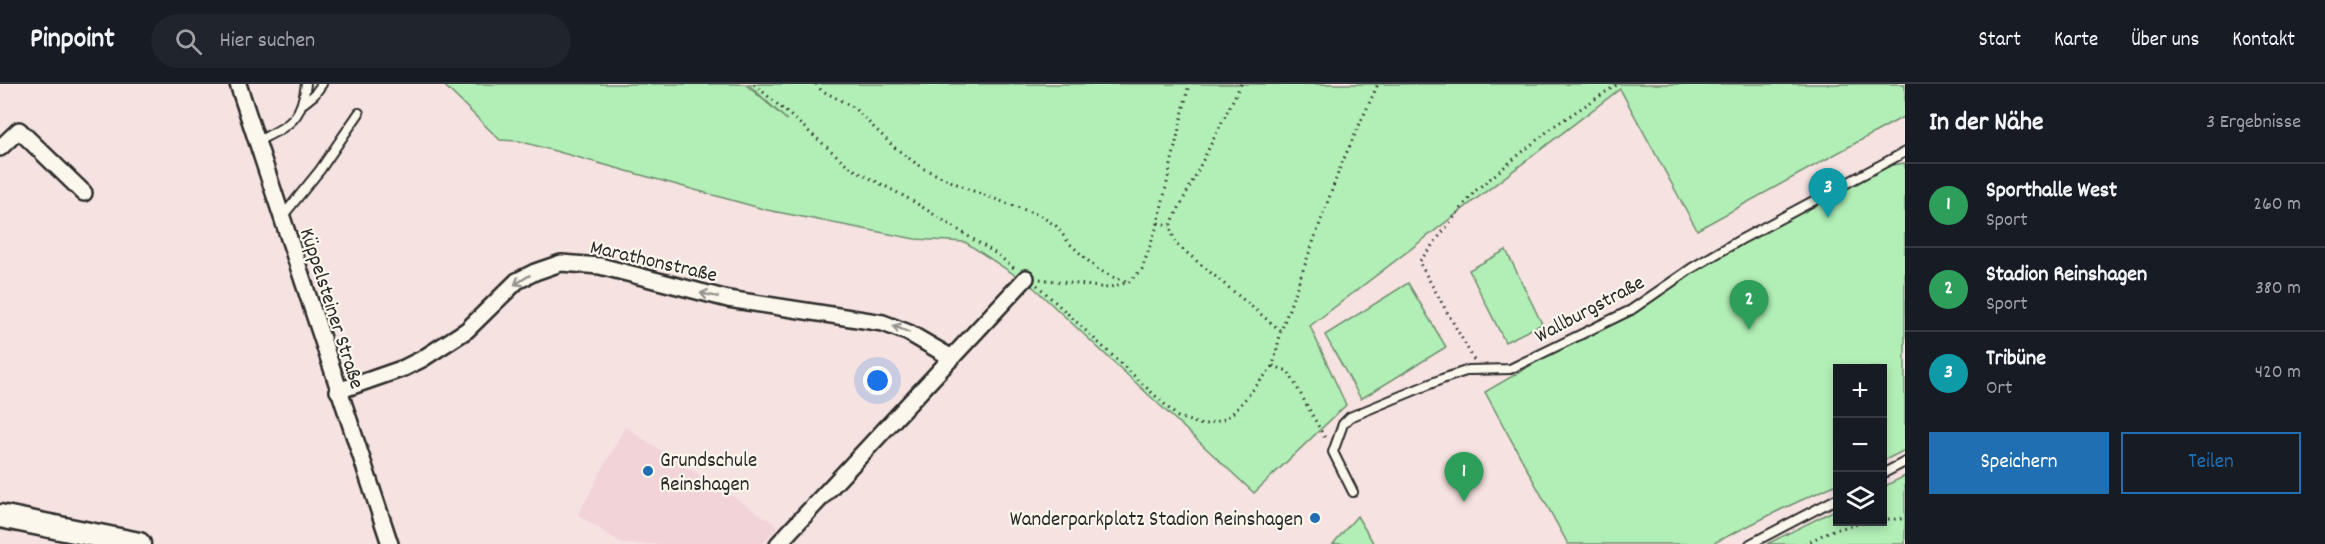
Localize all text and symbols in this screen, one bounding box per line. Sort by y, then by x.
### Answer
search box [151,14,571,68]
text: Pinpoint [30,21,115,61]
icon: search [172,25,205,58]
text: Hier suchen [220,26,315,57]
text: Start [1979,26,2021,56]
text: Karte [2054,26,2098,56]
text: Über uns [2131,26,2199,56]
text: Kontakt [2232,26,2295,56]
text: In der Nähe [1929,105,2043,142]
text: 3 Ergebnisse [2206,109,2301,137]
pin: 3 [1808,168,1848,218]
text: Sporthalle West [1986,176,2117,207]
text: 1 [1946,191,1951,219]
text: 260 m [2253,191,2301,219]
text: Sport [1986,207,2028,235]
street label: Küppelsteiner Straße [290,225,370,393]
street label: Marathonstraße [587,234,720,292]
text: Stadion Reinshagen [1986,260,2147,291]
street label: Wallburgstraße [1530,269,1651,352]
one-way arrow [514,274,531,286]
text: 2 [1944,275,1953,303]
text: 380 m [2255,275,2301,303]
pin: 2 [1730,280,1768,330]
one-way arrow [700,288,719,300]
text: Sport [1986,291,2028,319]
one-way arrow [892,323,910,334]
text: Tribüne [1986,344,2046,375]
text: 3 [1944,359,1953,387]
text: 420 m [2255,359,2301,387]
map controls [1833,364,1887,526]
button: + [1833,364,1887,418]
your location [863,366,892,395]
text: Ort [1986,375,2012,403]
button: − [1833,418,1887,472]
button: Speichern [1929,432,2109,494]
button: Teilen [2121,432,2301,494]
place label: Grundschule Reinshagen [660,447,757,501]
pin: 1 [1444,452,1484,502]
marker: Grundschule Reinshagen [641,464,655,478]
button: layers [1833,472,1887,526]
place label: Wanderparkplatz Stadion Reinshagen [1010,506,1303,536]
marker: Wanderparkplatz Stadion Reinshagen [1308,511,1322,525]

